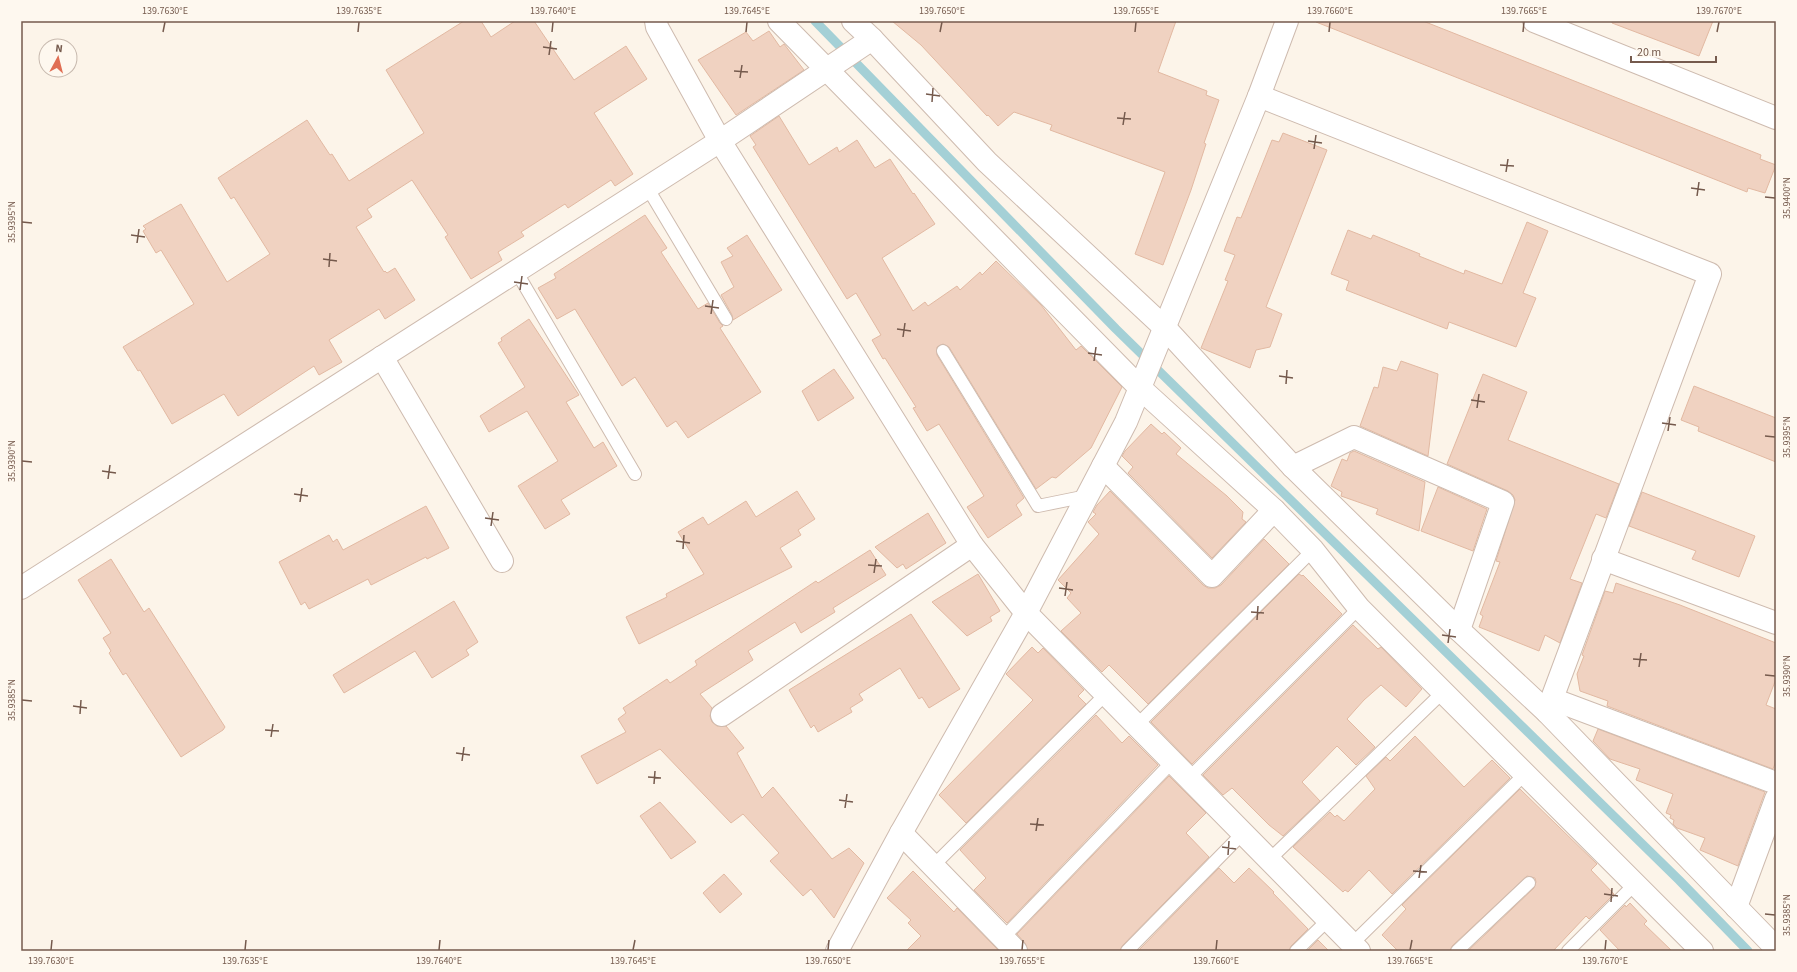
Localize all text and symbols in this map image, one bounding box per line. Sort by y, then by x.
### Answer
text: 139.7630°E [142,4,188,18]
text: 139.7635°E [336,4,382,18]
text: 139.7640°E [530,4,576,18]
text: 139.7645°E [724,4,770,18]
text: 139.7650°E [919,4,965,18]
text: 139.7655°E [1113,4,1159,18]
text: 139.7660°E [1307,4,1353,18]
text: 139.7665°E [1501,4,1547,18]
text: 139.7670°E [1696,4,1742,18]
north arrow [38,38,78,78]
scale bar [1631,38,1716,64]
text: N [55,41,64,56]
text: 20 m [1637,44,1661,61]
text: 35.9400°N [1780,177,1794,219]
text: 35.9395°N [5,201,19,243]
text: 35.9395°N [1780,416,1794,458]
text: 35.9390°N [5,440,19,482]
text: 35.9390°N [1780,655,1794,697]
text: 35.9385°N [5,679,19,721]
text: 35.9385°N [1780,894,1794,936]
text: 139.7630°E [28,954,74,968]
text: 139.7635°E [222,954,268,968]
text: 139.7640°E [416,954,462,968]
text: 139.7645°E [610,954,656,968]
text: 139.7650°E [805,954,851,968]
text: 139.7655°E [999,954,1045,968]
text: 139.7660°E [1193,954,1239,968]
text: 139.7665°E [1387,954,1433,968]
text: 139.7670°E [1582,954,1628,968]

